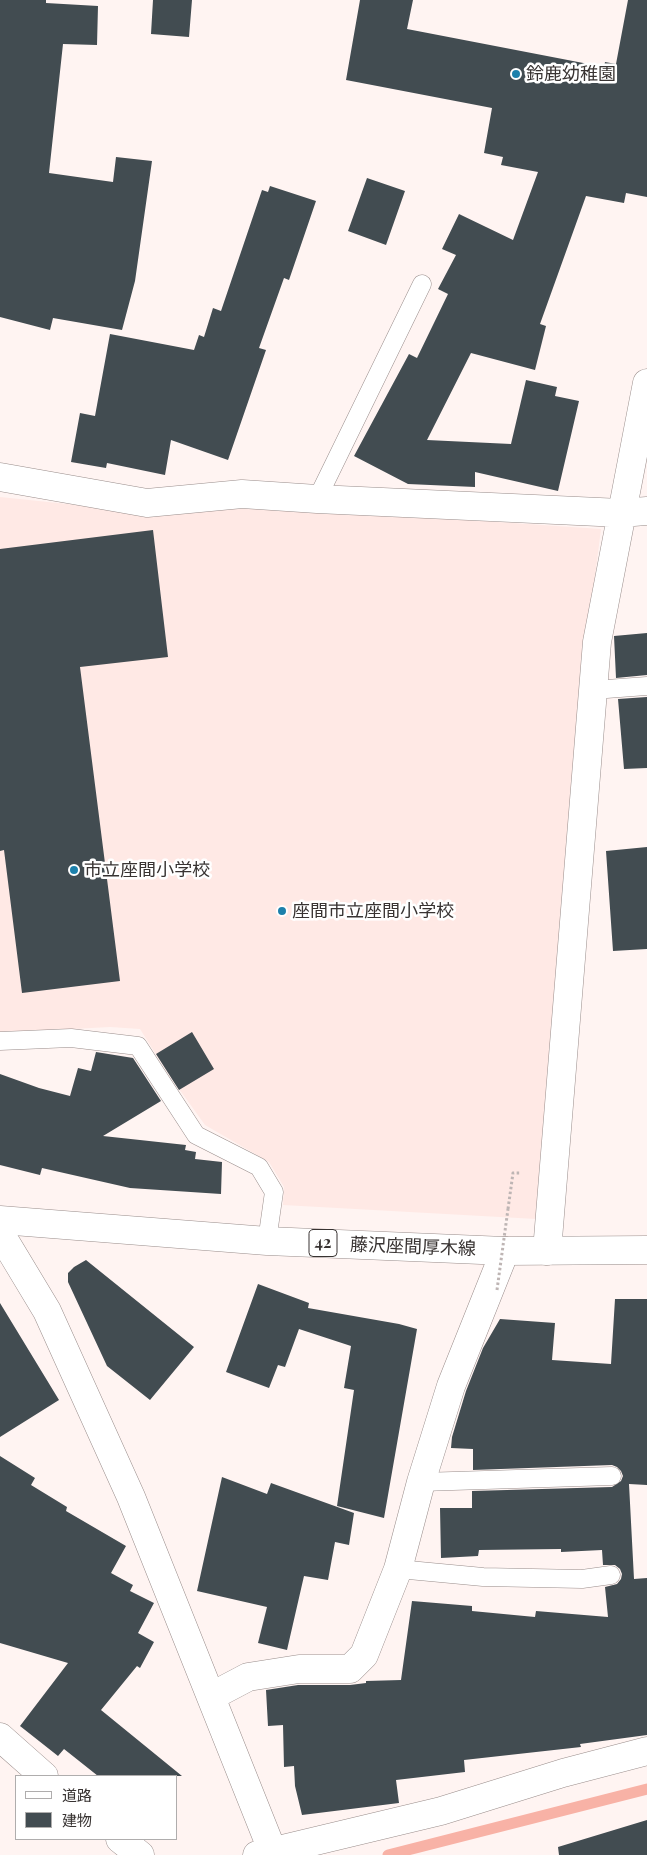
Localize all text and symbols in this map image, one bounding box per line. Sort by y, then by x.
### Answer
place label: 鈴鹿幼稚園 [526,63,616,85]
marker: 鈴鹿幼稚園 [510,68,522,80]
place label: 市立座間小学校 [84,859,210,881]
marker: 市立座間小学校 [68,864,80,876]
place label: 座間市立座間小学校 [292,900,454,922]
marker: 座間市立座間小学校 [276,905,288,917]
road number: 42 [309,1230,337,1256]
street label: 藤沢座間厚木線 [350,1234,476,1260]
legend [15,1775,178,1840]
text: 道路 [62,1785,92,1805]
text: 建物 [62,1810,92,1830]

